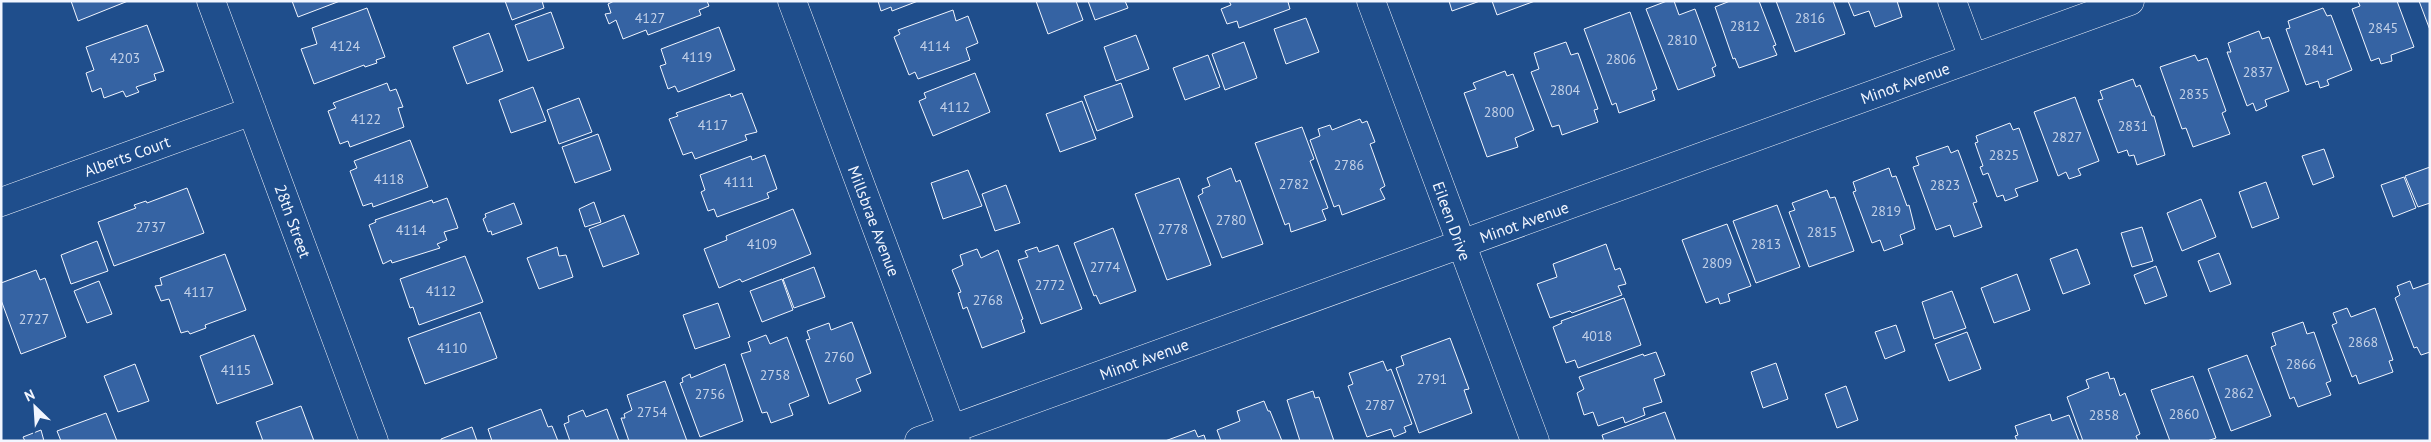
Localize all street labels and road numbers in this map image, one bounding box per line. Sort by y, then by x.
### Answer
street label: Minot Avenue [1858,58,1952,108]
street label: Alberts Court [81,131,173,181]
street label: Millsbrae Avenue [844,163,904,279]
street label: Eileen Drive [1428,179,1476,263]
street label: 28th Street [270,182,316,261]
street label: Minot Avenue [1477,197,1571,247]
street label: Minot Avenue [1097,334,1191,384]

